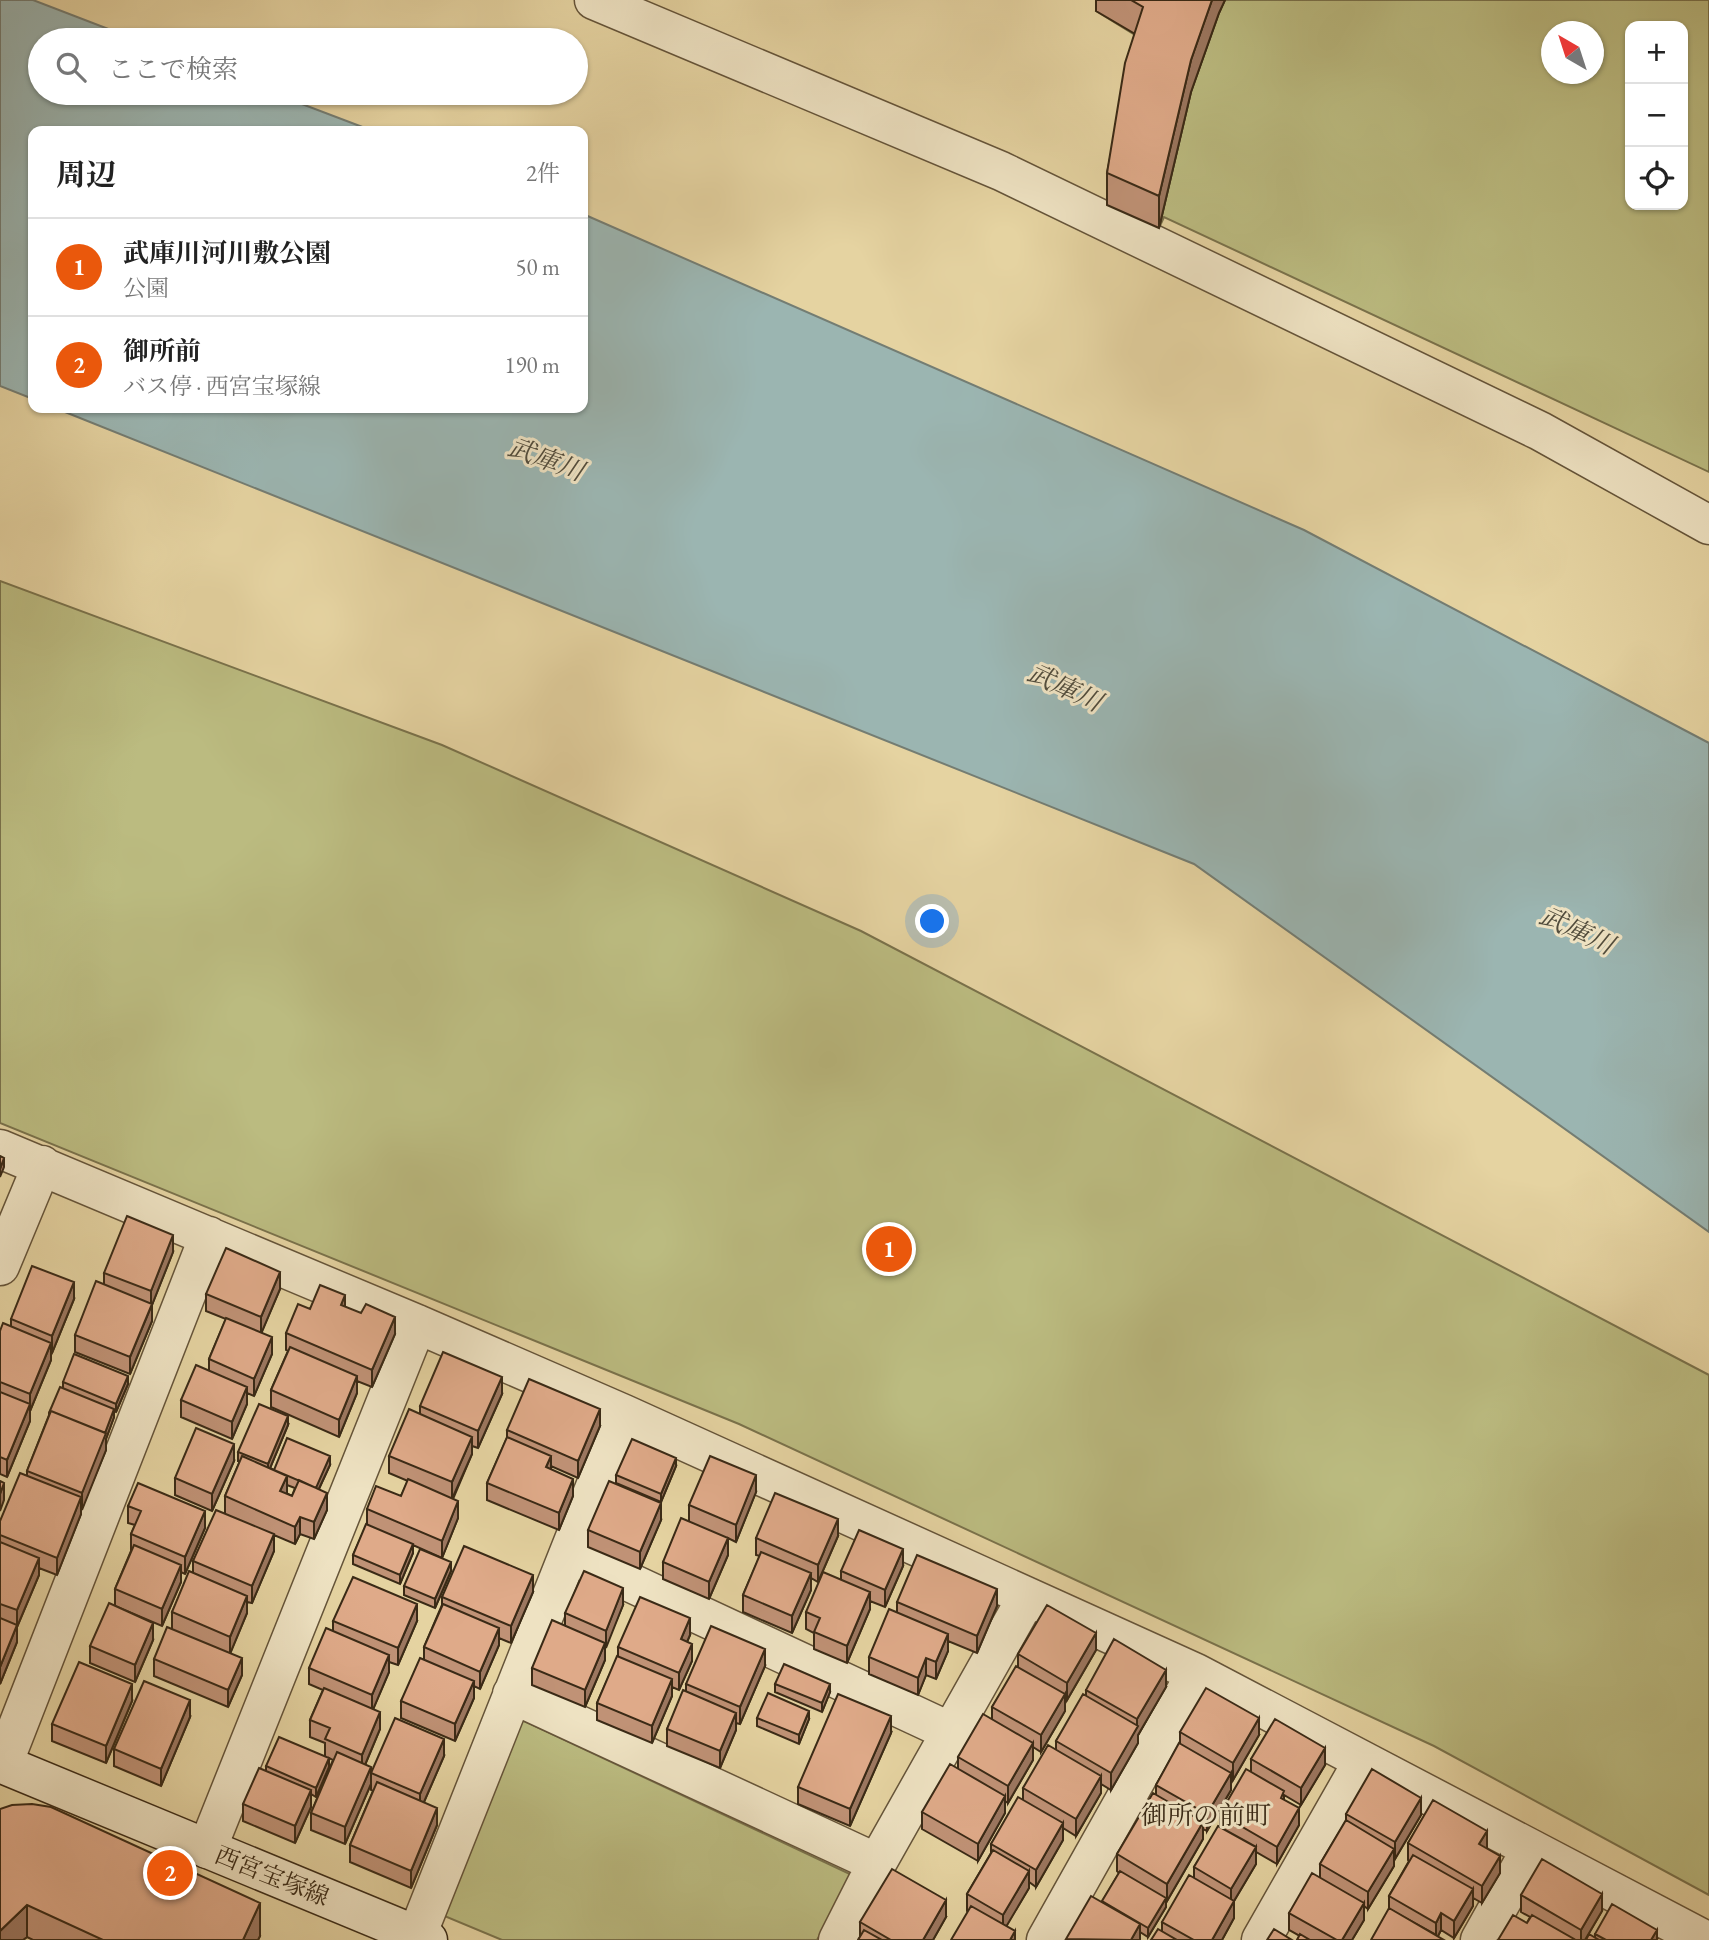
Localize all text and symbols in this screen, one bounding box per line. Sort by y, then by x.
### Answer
north arrow [1541,21,1604,84]
map controls [1625,21,1688,210]
button: + [1625,21,1688,84]
search box [28,28,588,105]
icon: search [52,48,90,86]
text: ここで検索 [108,52,238,86]
button: − [1625,84,1688,147]
button: locate [1625,147,1688,210]
text: 周辺 [56,155,116,194]
text: 2件 [526,158,560,188]
text: 武庫川河川敷公園 [123,236,331,270]
text: 1 [73,252,85,282]
text: 50 m [515,252,560,282]
text: 公園 [123,273,169,303]
text: 御所前 [123,334,201,368]
text: 2 [73,350,85,380]
text: 190 m [504,350,560,380]
text: バス停 · 西宮宝塚線 [123,371,321,401]
water label: 武庫川 [504,430,591,489]
water label: 武庫川 [1022,655,1110,720]
water label: 武庫川 [1534,898,1622,963]
your location [915,904,949,938]
pin: 1 [866,1223,912,1275]
district label: 御所の前町 [1141,1798,1271,1832]
street label: 西宮宝塚線 [211,1839,334,1912]
pin: 2 [147,1847,193,1899]

